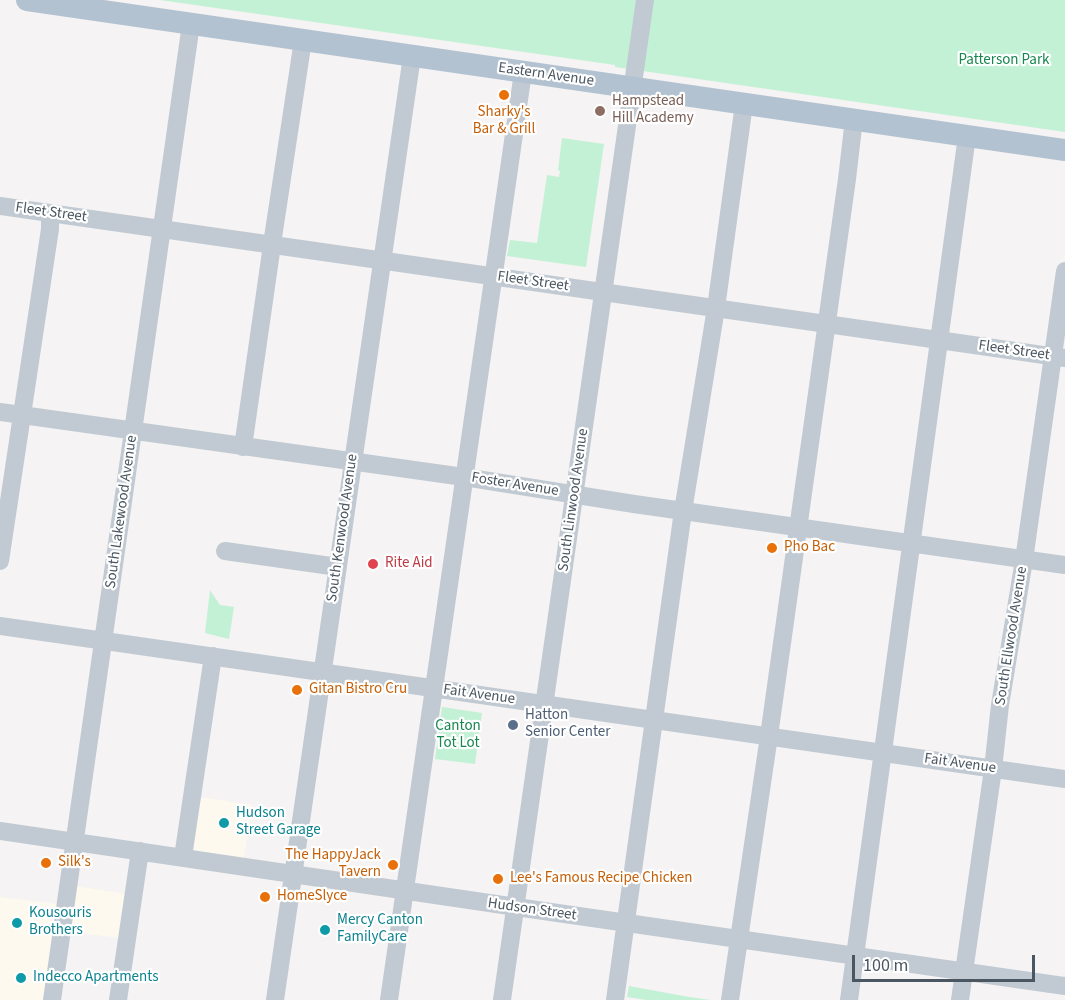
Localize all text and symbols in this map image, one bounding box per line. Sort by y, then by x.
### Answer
park label: Patterson Park [958,52,1050,70]
street label: Eastern Avenue [497,59,595,91]
marker: Sharky's Bar & Grill [497,88,511,102]
place label: Hampstead Hill Academy [612,93,694,128]
place label: Sharky's Bar & Grill [473,104,535,139]
marker: Hampstead Hill Academy [593,104,607,118]
street label: Fleet Street [14,199,88,227]
street label: Fleet Street [496,268,570,296]
street label: Fleet Street [977,337,1051,365]
street label: South Linwood Avenue [555,427,593,573]
street label: South Lakewood Avenue [102,434,142,590]
street label: South Kenwood Avenue [324,453,362,603]
street label: Foster Avenue [470,469,560,501]
place label: Pho Bac [784,539,835,557]
marker: Pho Bac [765,541,779,555]
place label: Rite Aid [385,555,433,573]
marker: Rite Aid [366,557,380,571]
street label: South Ellwood Avenue [992,565,1032,707]
place label: Gitan Bistro Cru [309,681,407,699]
street label: Fait Avenue [442,681,516,709]
marker: Gitan Bistro Cru [290,683,304,697]
place label: Hatton Senior Center [525,707,610,742]
park label: Canton Tot Lot [435,718,481,753]
marker: Hatton Senior Center [506,718,520,732]
street label: Fait Avenue [923,750,997,778]
place label: Hudson Street Garage [236,805,321,840]
marker: Hudson Street Garage [217,816,231,830]
place label: The HappyJack Tavern [285,847,381,882]
place label: Silk's [58,854,91,872]
marker: Silk's [39,856,53,870]
marker: The HappyJack Tavern [386,858,400,872]
place label: Lee's Famous Recipe Chicken [510,870,692,888]
marker: Lee's Famous Recipe Chicken [491,872,505,886]
place label: HomeSlyce [277,888,347,906]
marker: HomeSlyce [258,890,272,904]
street label: Hudson Street [486,895,578,925]
place label: Kousouris Brothers [29,905,92,940]
place label: Mercy Canton FamilyCare [337,912,423,947]
marker: Kousouris Brothers [10,916,24,930]
marker: Mercy Canton FamilyCare [318,923,332,937]
scale bar [855,943,1038,981]
text: 100 m [863,953,908,978]
place label: Indecco Apartments [33,969,158,987]
marker: Indecco Apartments [14,971,28,985]

